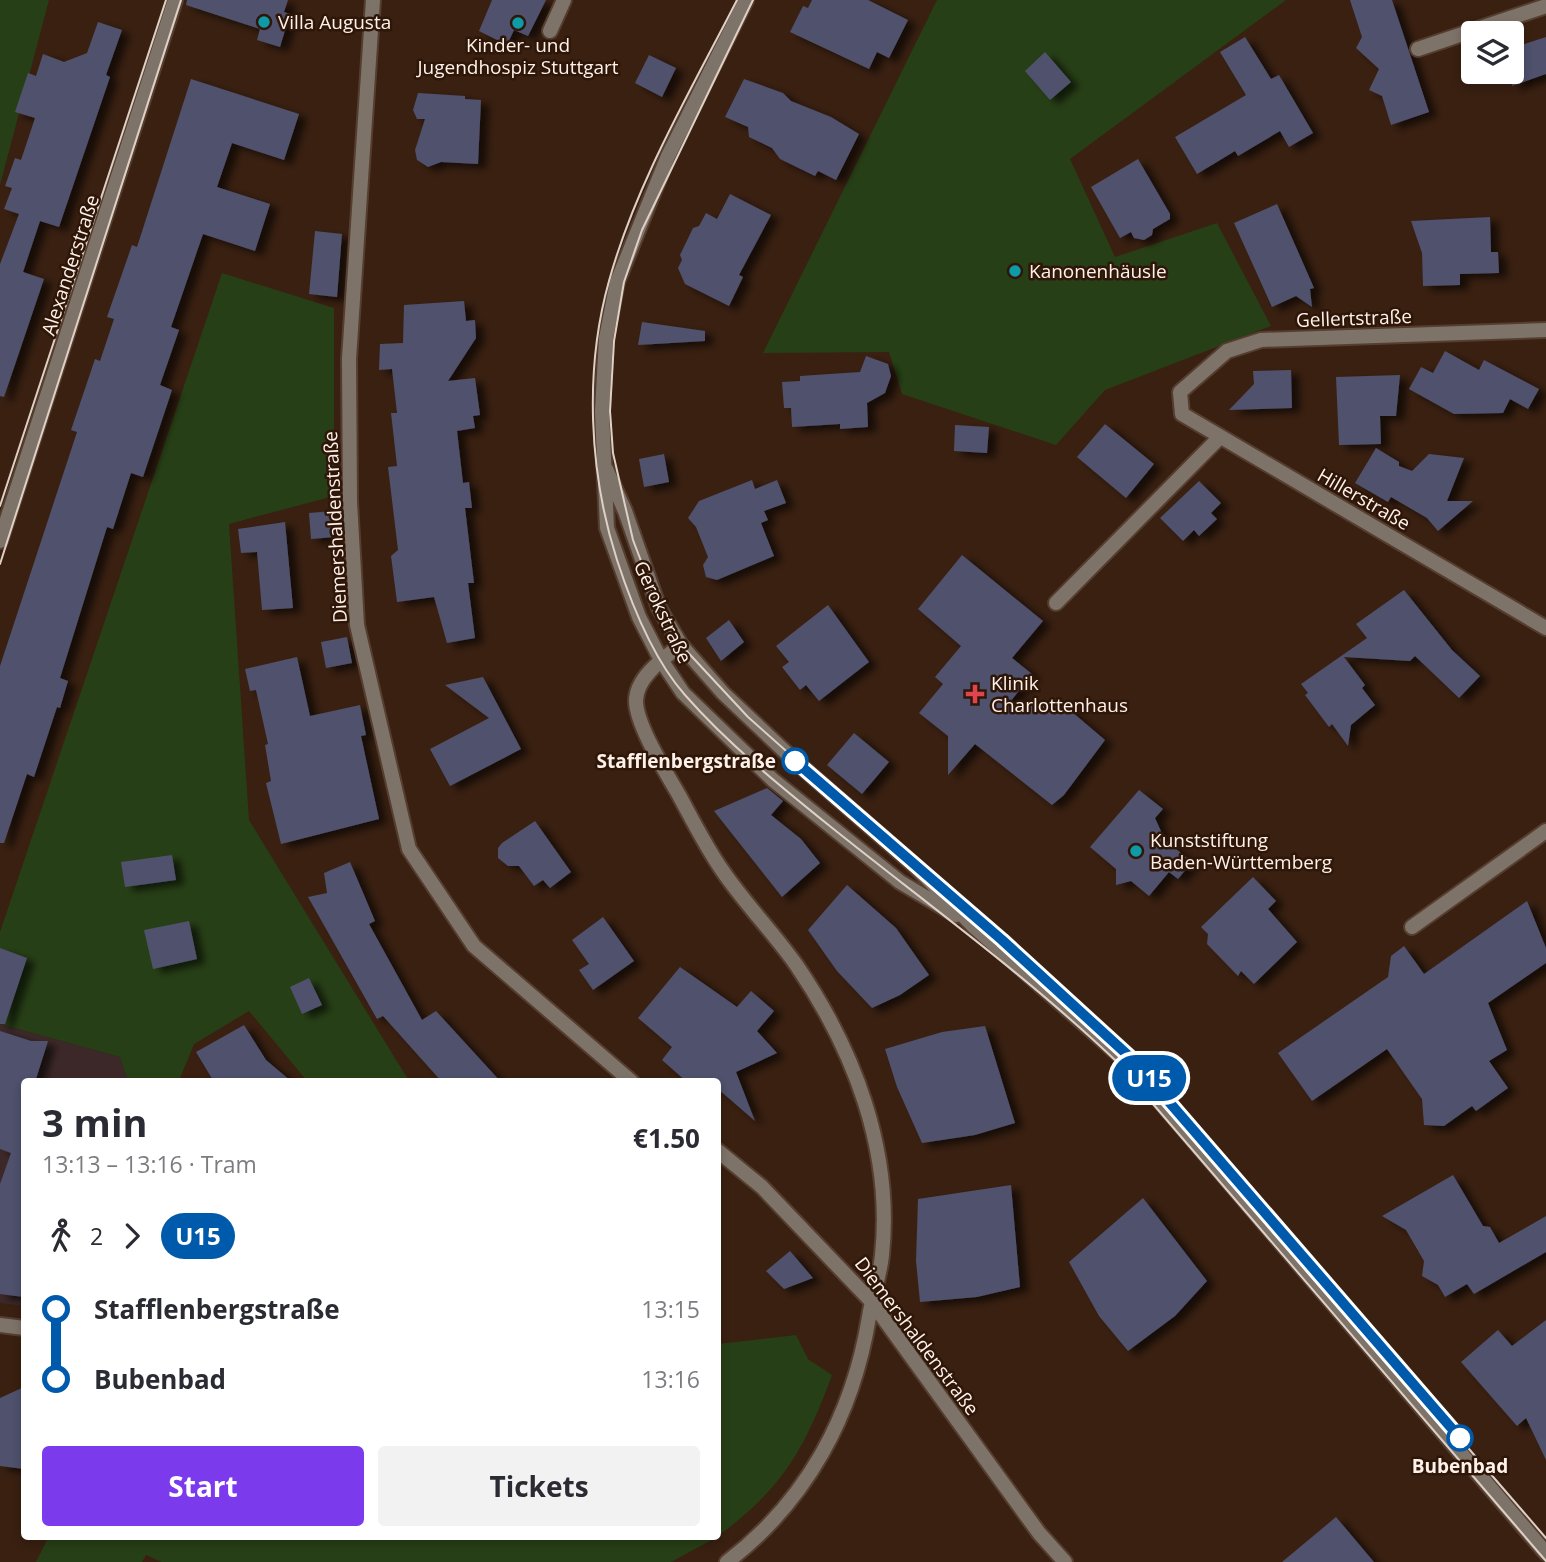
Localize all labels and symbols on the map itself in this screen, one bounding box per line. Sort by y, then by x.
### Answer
place label: Villa Augusta [278,9,391,35]
marker: Villa Augusta [256,14,272,30]
marker: Kinder- und Jugendhospiz Stuttgart [510,15,526,31]
place label: Kinder- und Jugendhospiz Stuttgart [415,32,619,80]
street label: Alexanderstraße [35,191,105,339]
place label: Kanonenhäusle [1029,258,1167,284]
marker: Kanonenhäusle [1007,263,1023,279]
street label: Gellertstraße [1296,303,1412,333]
street label: Diemershaldenstraße [317,430,353,624]
street label: Hillerstraße [1313,462,1415,536]
street label: Gerokstraße [628,557,698,667]
place label: Klinik Charlottenhaus [991,670,1128,718]
marker: Klinik Charlottenhaus [965,684,985,704]
place label: Stafflenbergstraße [596,748,776,774]
marker: Stafflenbergstraße [782,748,808,774]
place label: Kunststiftung Baden-Württemberg [1150,827,1332,875]
marker: Kunststiftung Baden-Württemberg [1128,843,1144,859]
line badge: U15 [1109,1055,1189,1101]
street label: Diemershaldenstraße [849,1252,985,1420]
marker: Bubenbad [1447,1425,1473,1451]
place label: Bubenbad [1412,1453,1508,1479]

